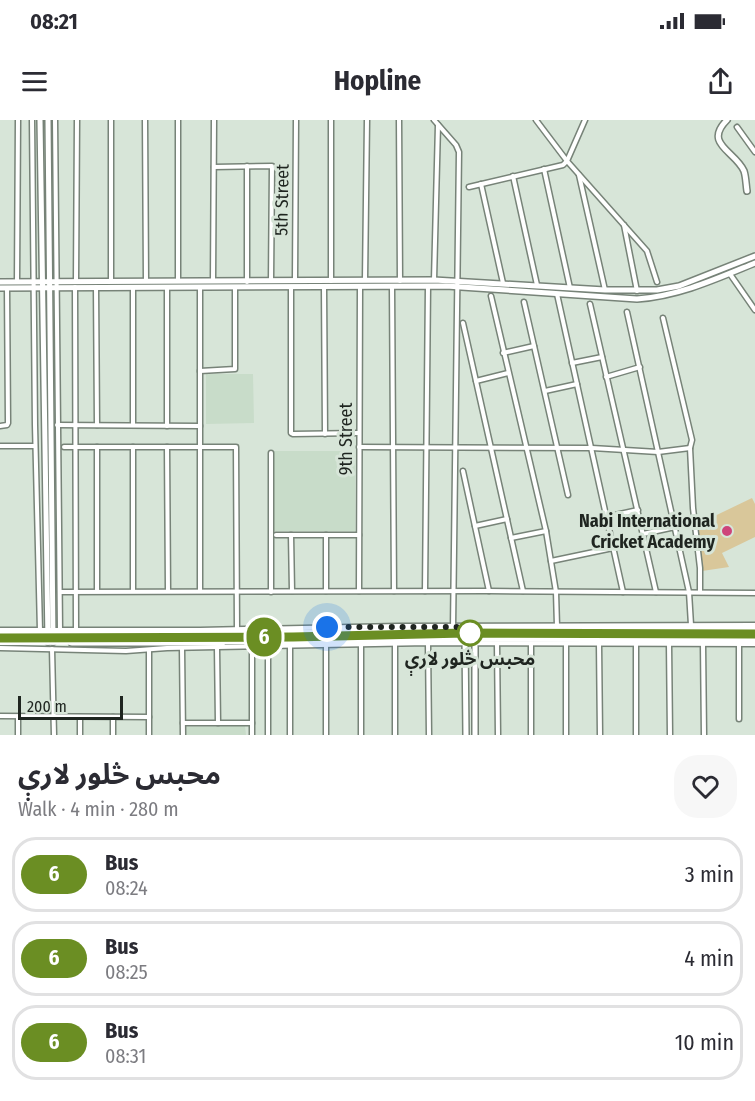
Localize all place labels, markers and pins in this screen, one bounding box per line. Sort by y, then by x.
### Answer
place label: Nabi International Cricket Academy [579,510,715,553]
marker: Nabi International Cricket Academy [720,524,734,538]
marker: محبس څلور لارې [457,620,483,646]
place label: محبس څلور لارې [405,648,535,676]

